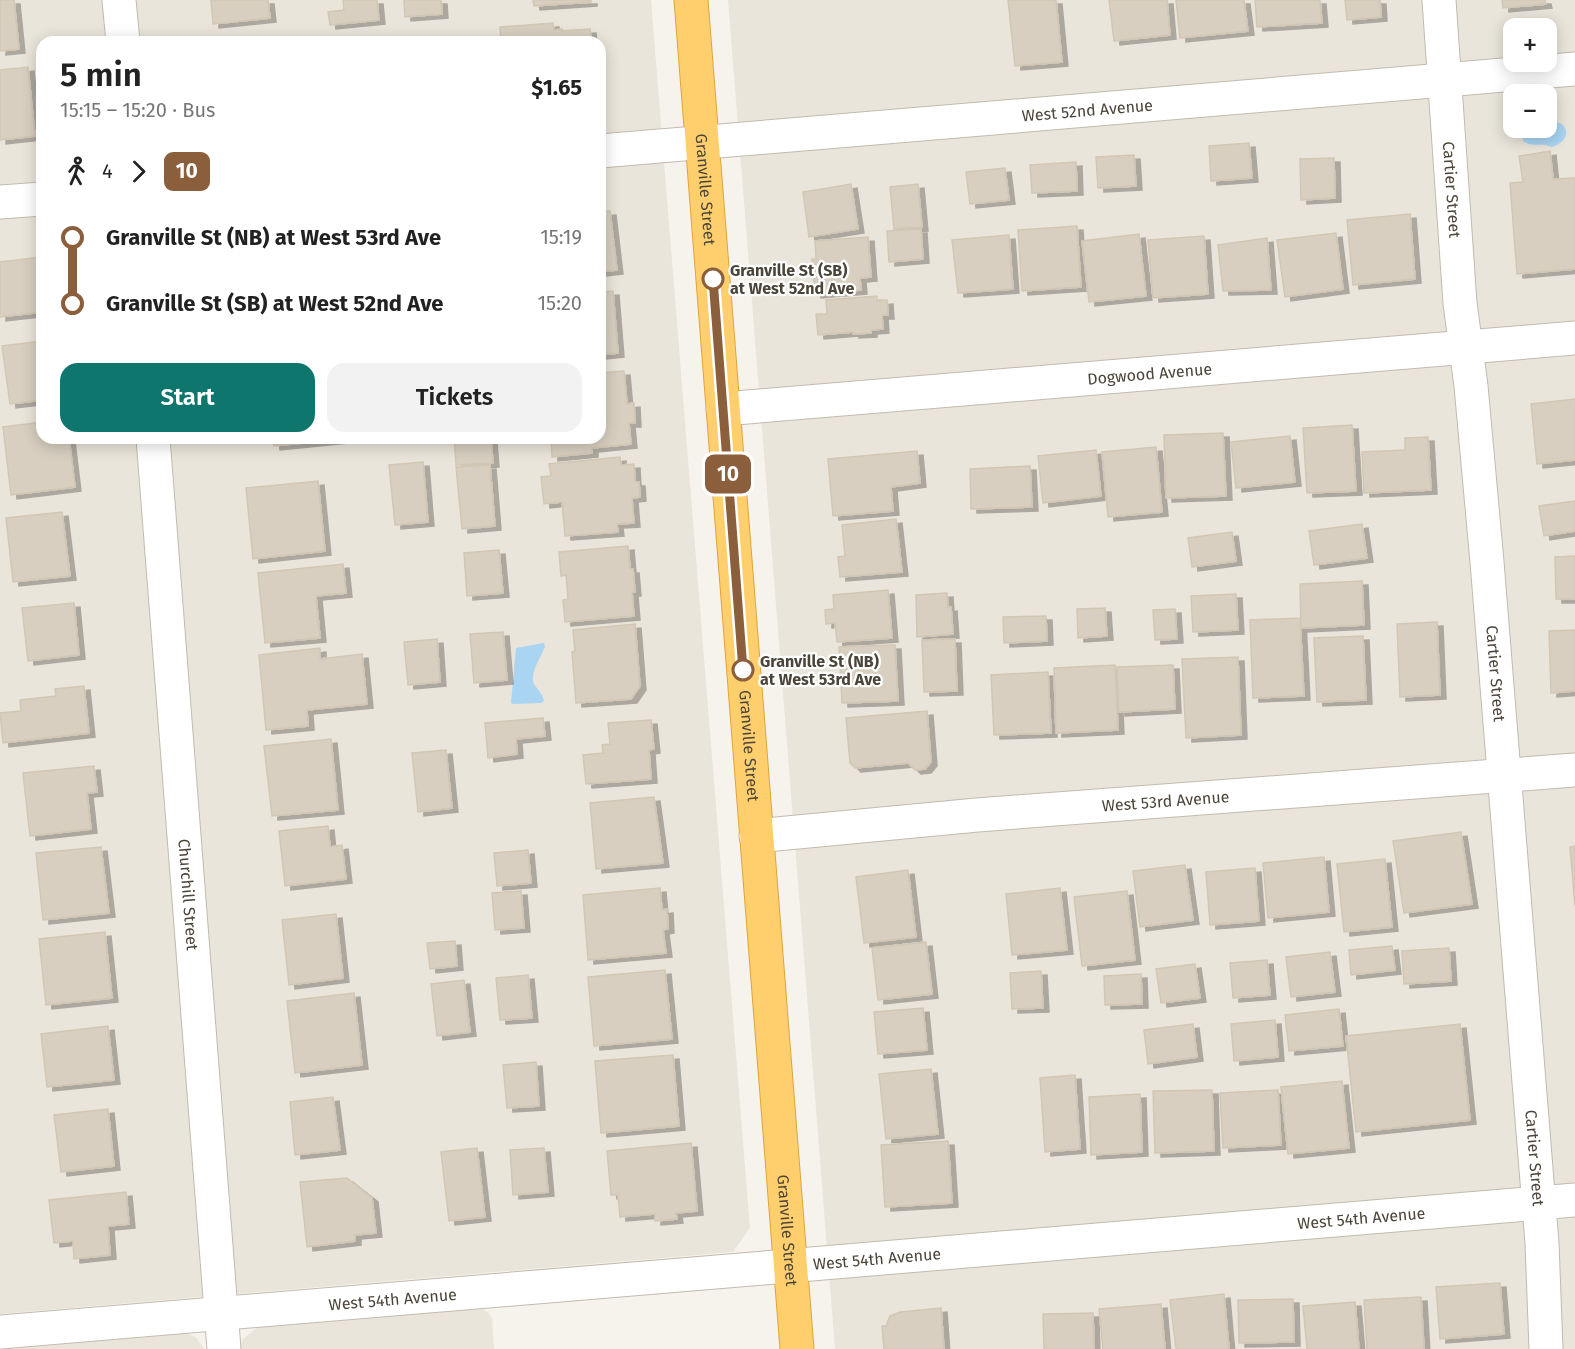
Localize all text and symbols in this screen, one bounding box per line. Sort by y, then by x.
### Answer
map controls [1503,18,1557,138]
button: + [1503,18,1557,72]
text: 5 min [60,55,142,95]
text: $1.65 [531,74,582,101]
button: − [1503,84,1557,138]
street label: West 52nd Avenue [1021,95,1154,125]
text: 15:15 – 15:20 · Bus [60,98,215,122]
street label: Granville Street [692,133,720,246]
street label: Cartier Street [1439,141,1465,239]
icon: walk [60,155,93,188]
icon: forward [122,155,155,188]
text: 10 [176,158,198,184]
text: 4 [102,159,113,183]
text: Granville St (NB) at West 53rd Ave [106,224,441,251]
text: 15:19 [540,225,582,249]
place label: Granville St (SB) at West 52nd Ave [730,261,854,298]
marker: Granville St (SB) at West 52nd Ave [702,268,724,290]
text: Granville St (SB) at West 52nd Ave [106,290,443,317]
text: 15:20 [537,291,582,315]
street label: Dogwood Avenue [1086,359,1213,388]
button: Start [60,363,315,432]
button: Tickets [327,363,582,432]
line badge: 10 [701,454,755,494]
text: 10 [717,461,739,487]
street label: Cartier Street [1483,625,1509,723]
place label: Granville St (NB) at West 53rd Ave [760,652,881,689]
marker: Granville St (NB) at West 53rd Ave [732,659,754,681]
street label: Granville Street [736,689,763,802]
street label: West 53rd Avenue [1101,787,1230,815]
street label: Churchill Street [175,838,202,951]
street label: Cartier Street [1522,1109,1549,1207]
street label: Granville Street [774,1174,802,1287]
street label: West 54th Avenue [1296,1203,1426,1233]
street label: West 54th Avenue [812,1244,942,1273]
street label: West 54th Avenue [328,1284,457,1314]

